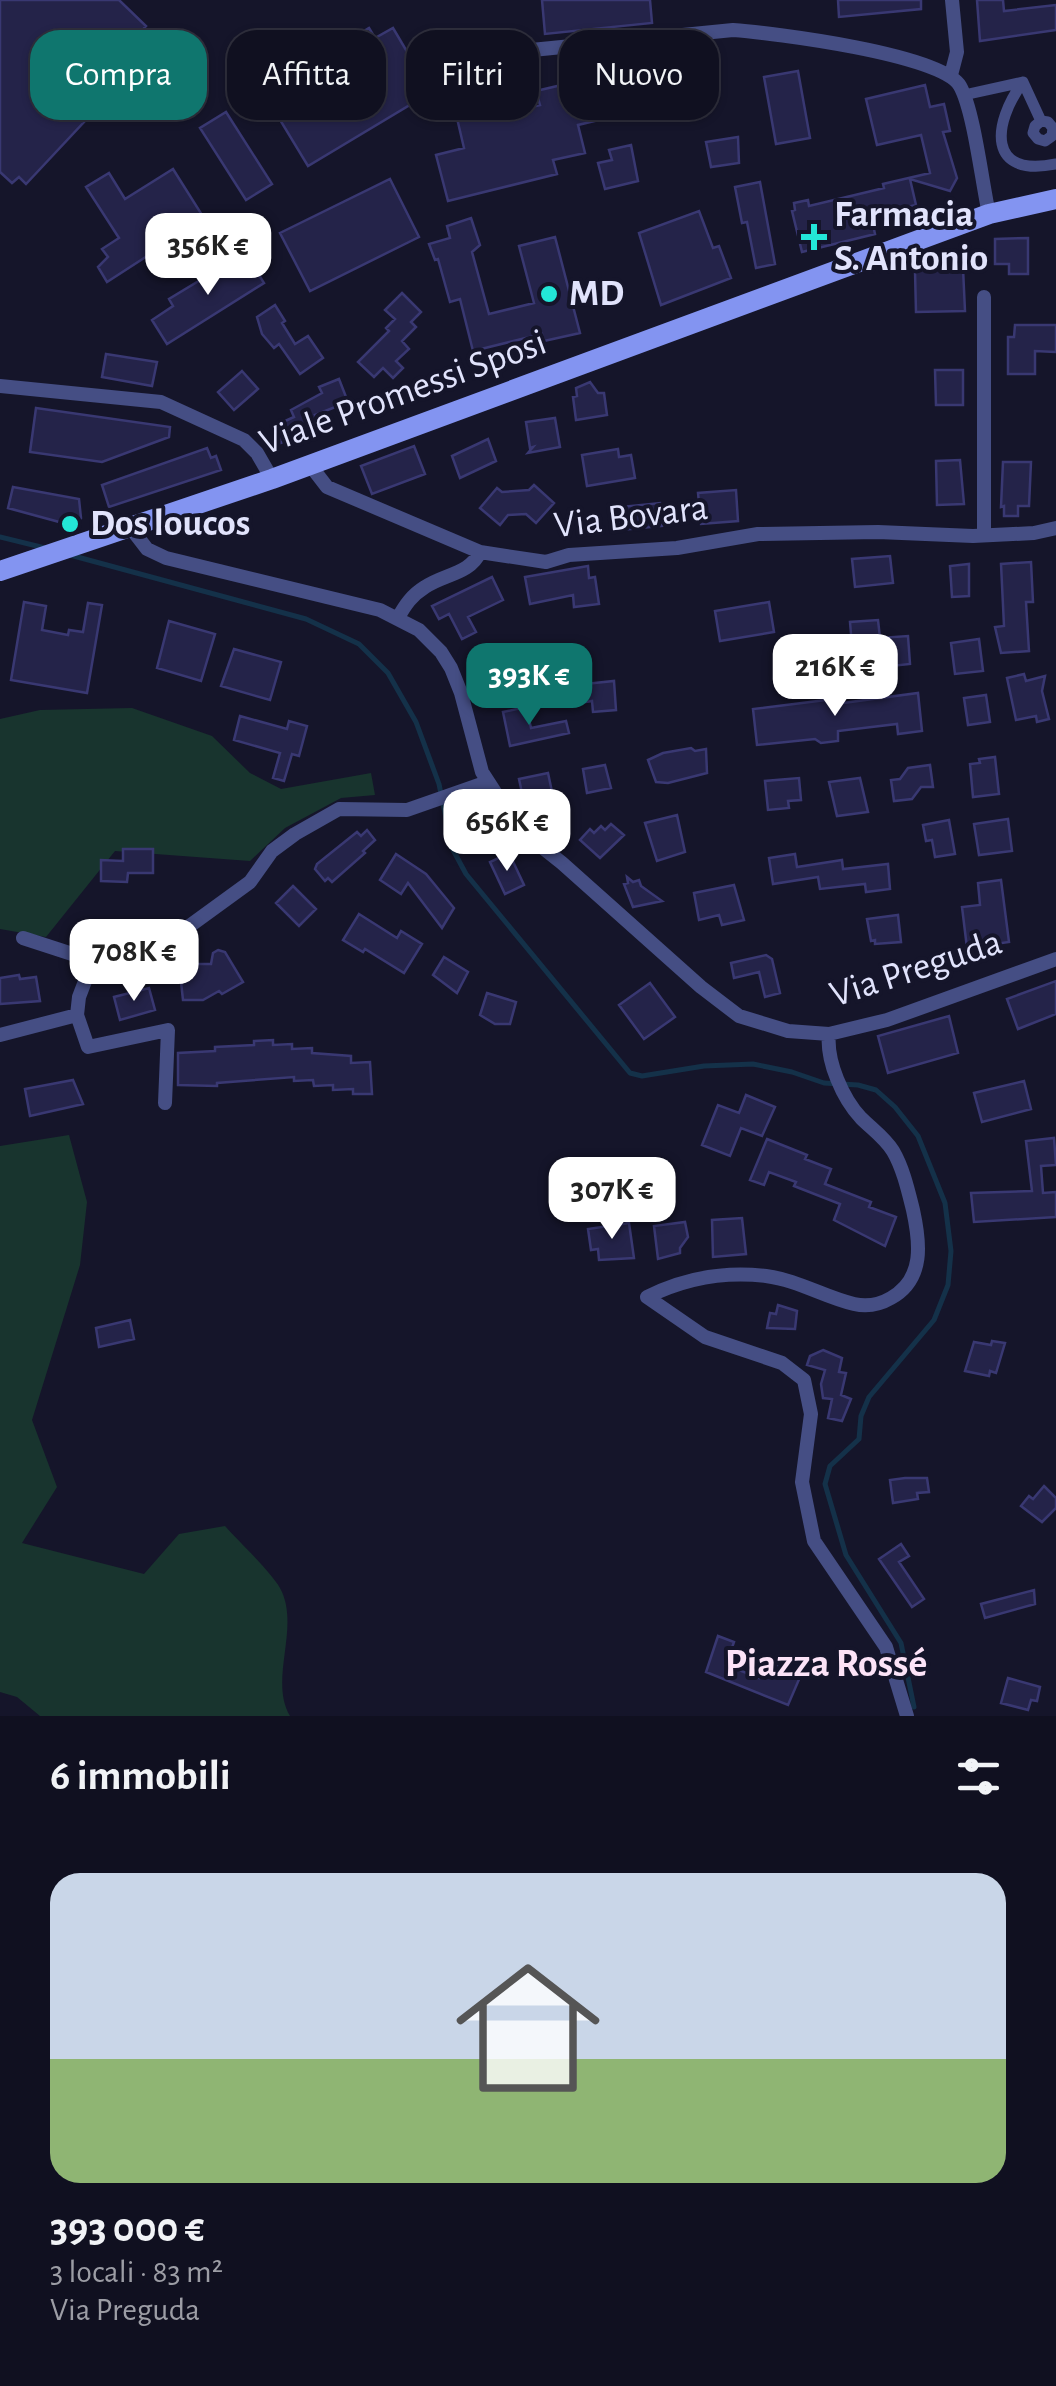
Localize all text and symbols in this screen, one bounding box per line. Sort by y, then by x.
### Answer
chip: Compra [30,30,207,120]
chip: Affitta [227,30,386,120]
chip: Filtri [406,30,539,120]
chip: Nuovo [559,30,719,120]
place label: Farmacia S. Antonio [834,196,988,278]
pin: 356K € [127,213,289,298]
marker: Farmacia S. Antonio [803,226,825,248]
text: 356K € [167,229,249,261]
place label: MD [569,275,624,313]
marker: MD [538,283,560,305]
street label: Viale Promessi Sposi [255,324,551,462]
street label: Via Bovara [552,489,710,545]
place label: Dos loucos [90,505,250,543]
marker: Dos loucos [59,513,81,535]
pin: 216K € [754,634,916,719]
pin: 393K € [448,643,610,728]
text: 216K € [795,650,875,682]
text: 393K € [488,659,570,691]
pin: 656K € [426,789,588,874]
text: 656K € [465,805,549,837]
pin: 708K € [53,919,215,1004]
street label: Via Preguda [825,923,1007,1015]
text: 708K € [92,935,176,967]
pin: 307K € [531,1157,693,1242]
text: 307K € [571,1173,653,1205]
district label: Piazza Rossé [725,1644,927,1684]
icon: filters [951,1749,1006,1804]
text: 6 immobili [50,1755,231,1797]
icon: home [438,1938,618,2118]
text: 393 000 € [50,2207,204,2249]
text: 3 locali · 83 m² [50,2256,223,2288]
text: Via Preguda [50,2294,200,2326]

